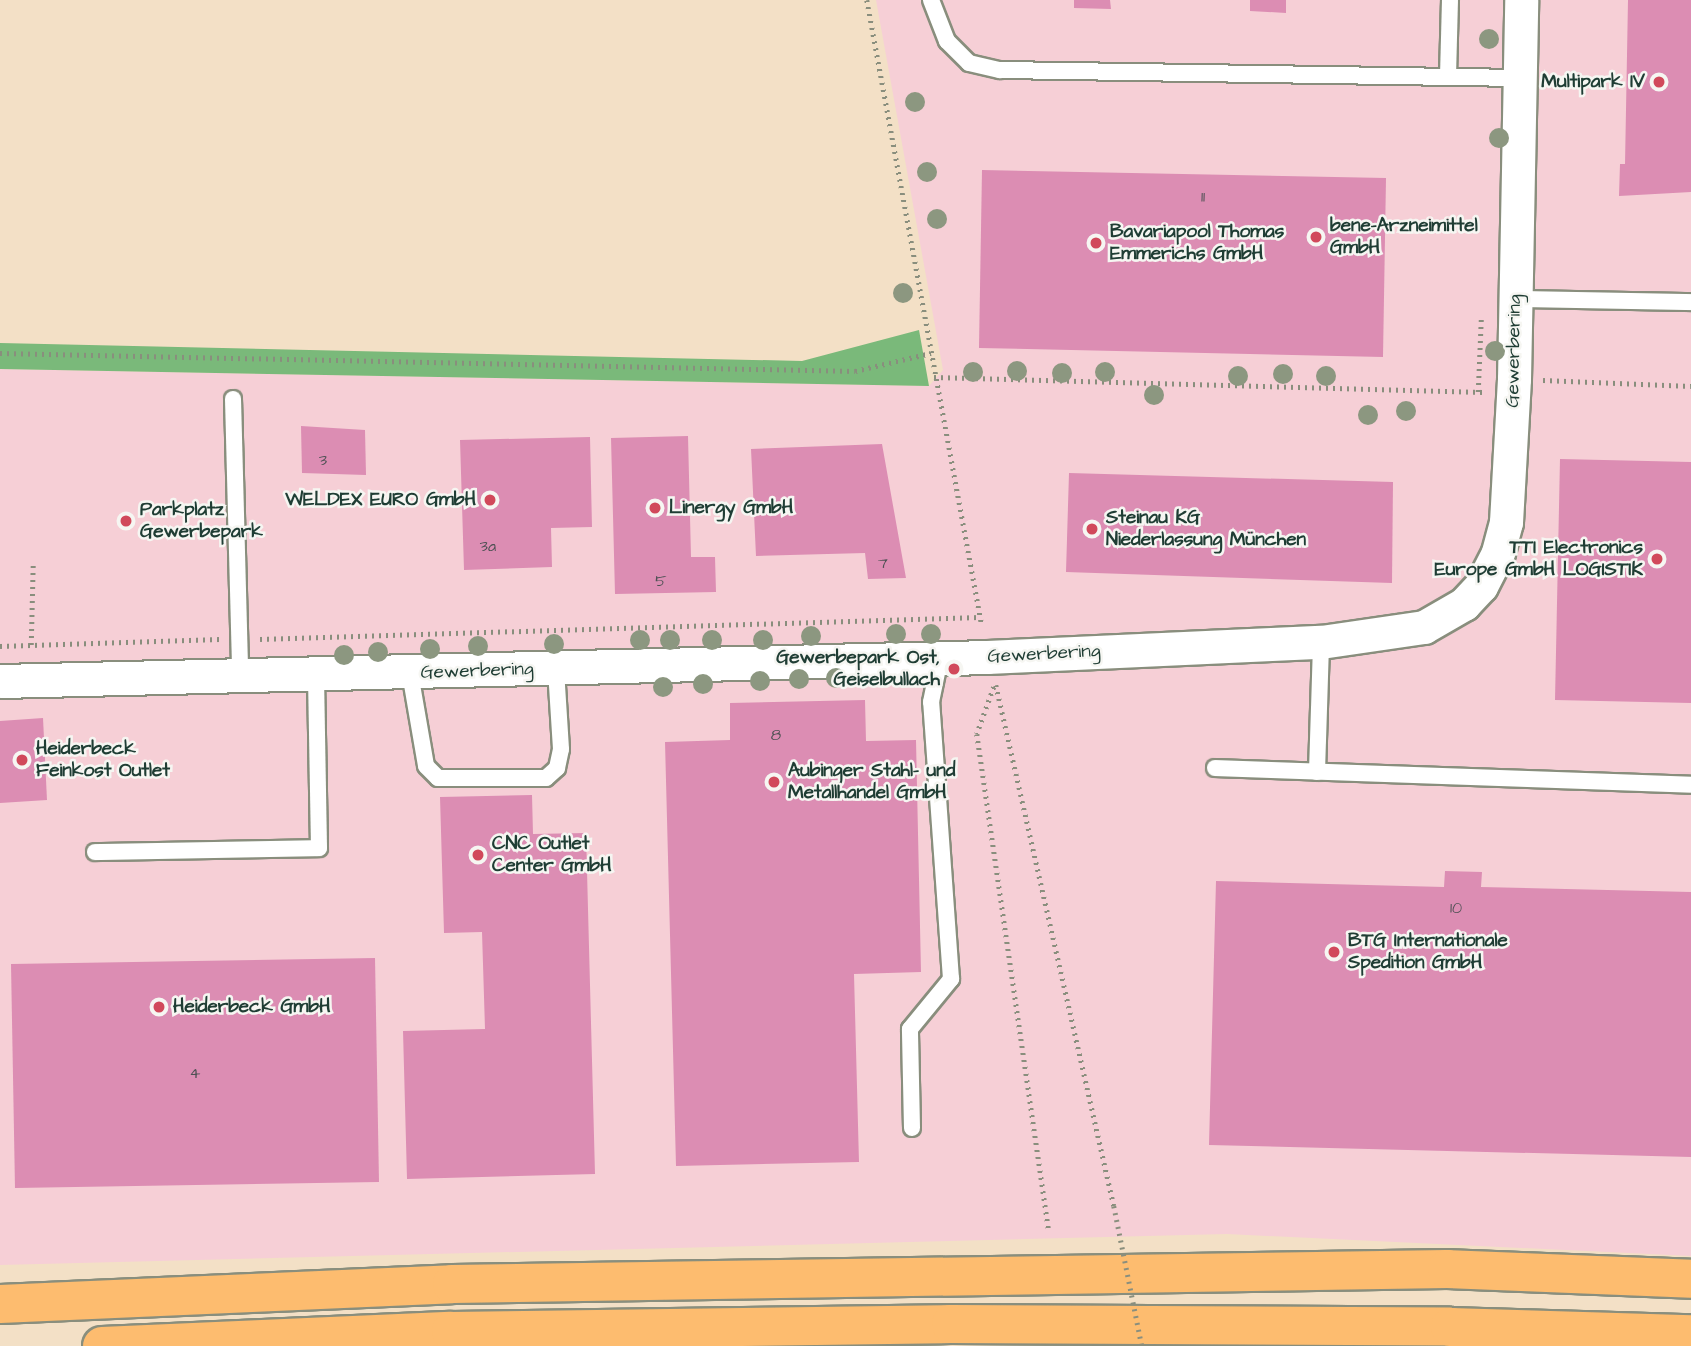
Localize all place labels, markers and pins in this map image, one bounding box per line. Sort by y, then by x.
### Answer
place label: Multipark IV [1541,71,1645,93]
marker: Multipark IV [1651,74,1667,90]
place label: bene-Arzneimittel GmbH [1330,215,1478,259]
place label: Bavariapool Thomas Emmerichs GmbH [1110,221,1284,265]
marker: bene-Arzneimittel GmbH [1308,229,1324,245]
marker: Bavariapool Thomas Emmerichs GmbH [1088,235,1104,251]
place label: WELDEX EURO GmbH [285,489,476,511]
marker: WELDEX EURO GmbH [482,492,498,508]
place label: Linergy GmbH [669,497,793,519]
place label: Parkplatz Gewerbepark [140,499,263,543]
marker: Linergy GmbH [647,500,663,516]
place label: Steinau KG Niederlassung München [1106,507,1306,551]
marker: Parkplatz Gewerbepark [118,513,134,529]
marker: Steinau KG Niederlassung München [1084,521,1100,537]
place label: TTI Electronics Europe GmbH LOGISTIK [1434,537,1643,581]
marker: TTI Electronics Europe GmbH LOGISTIK [1649,551,1665,567]
place label: Gewerbepark Ost, Geiselbullach [776,647,940,691]
marker: Gewerbepark Ost, Geiselbullach [946,661,962,677]
place label: Heiderbeck Feinkost Outlet [36,738,170,782]
marker: Heiderbeck Feinkost Outlet [14,752,30,768]
place label: Aubinger Stahl- und Metallhandel GmbH [788,760,955,804]
marker: Aubinger Stahl- und Metallhandel GmbH [766,774,782,790]
place label: CNC Outlet Center GmbH [492,833,611,877]
marker: CNC Outlet Center GmbH [470,847,486,863]
place label: BTG Internationale Spedition GmbH [1348,930,1508,974]
marker: BTG Internationale Spedition GmbH [1326,944,1342,960]
place label: Heiderbeck GmbH [173,996,331,1018]
marker: Heiderbeck GmbH [151,999,167,1015]

